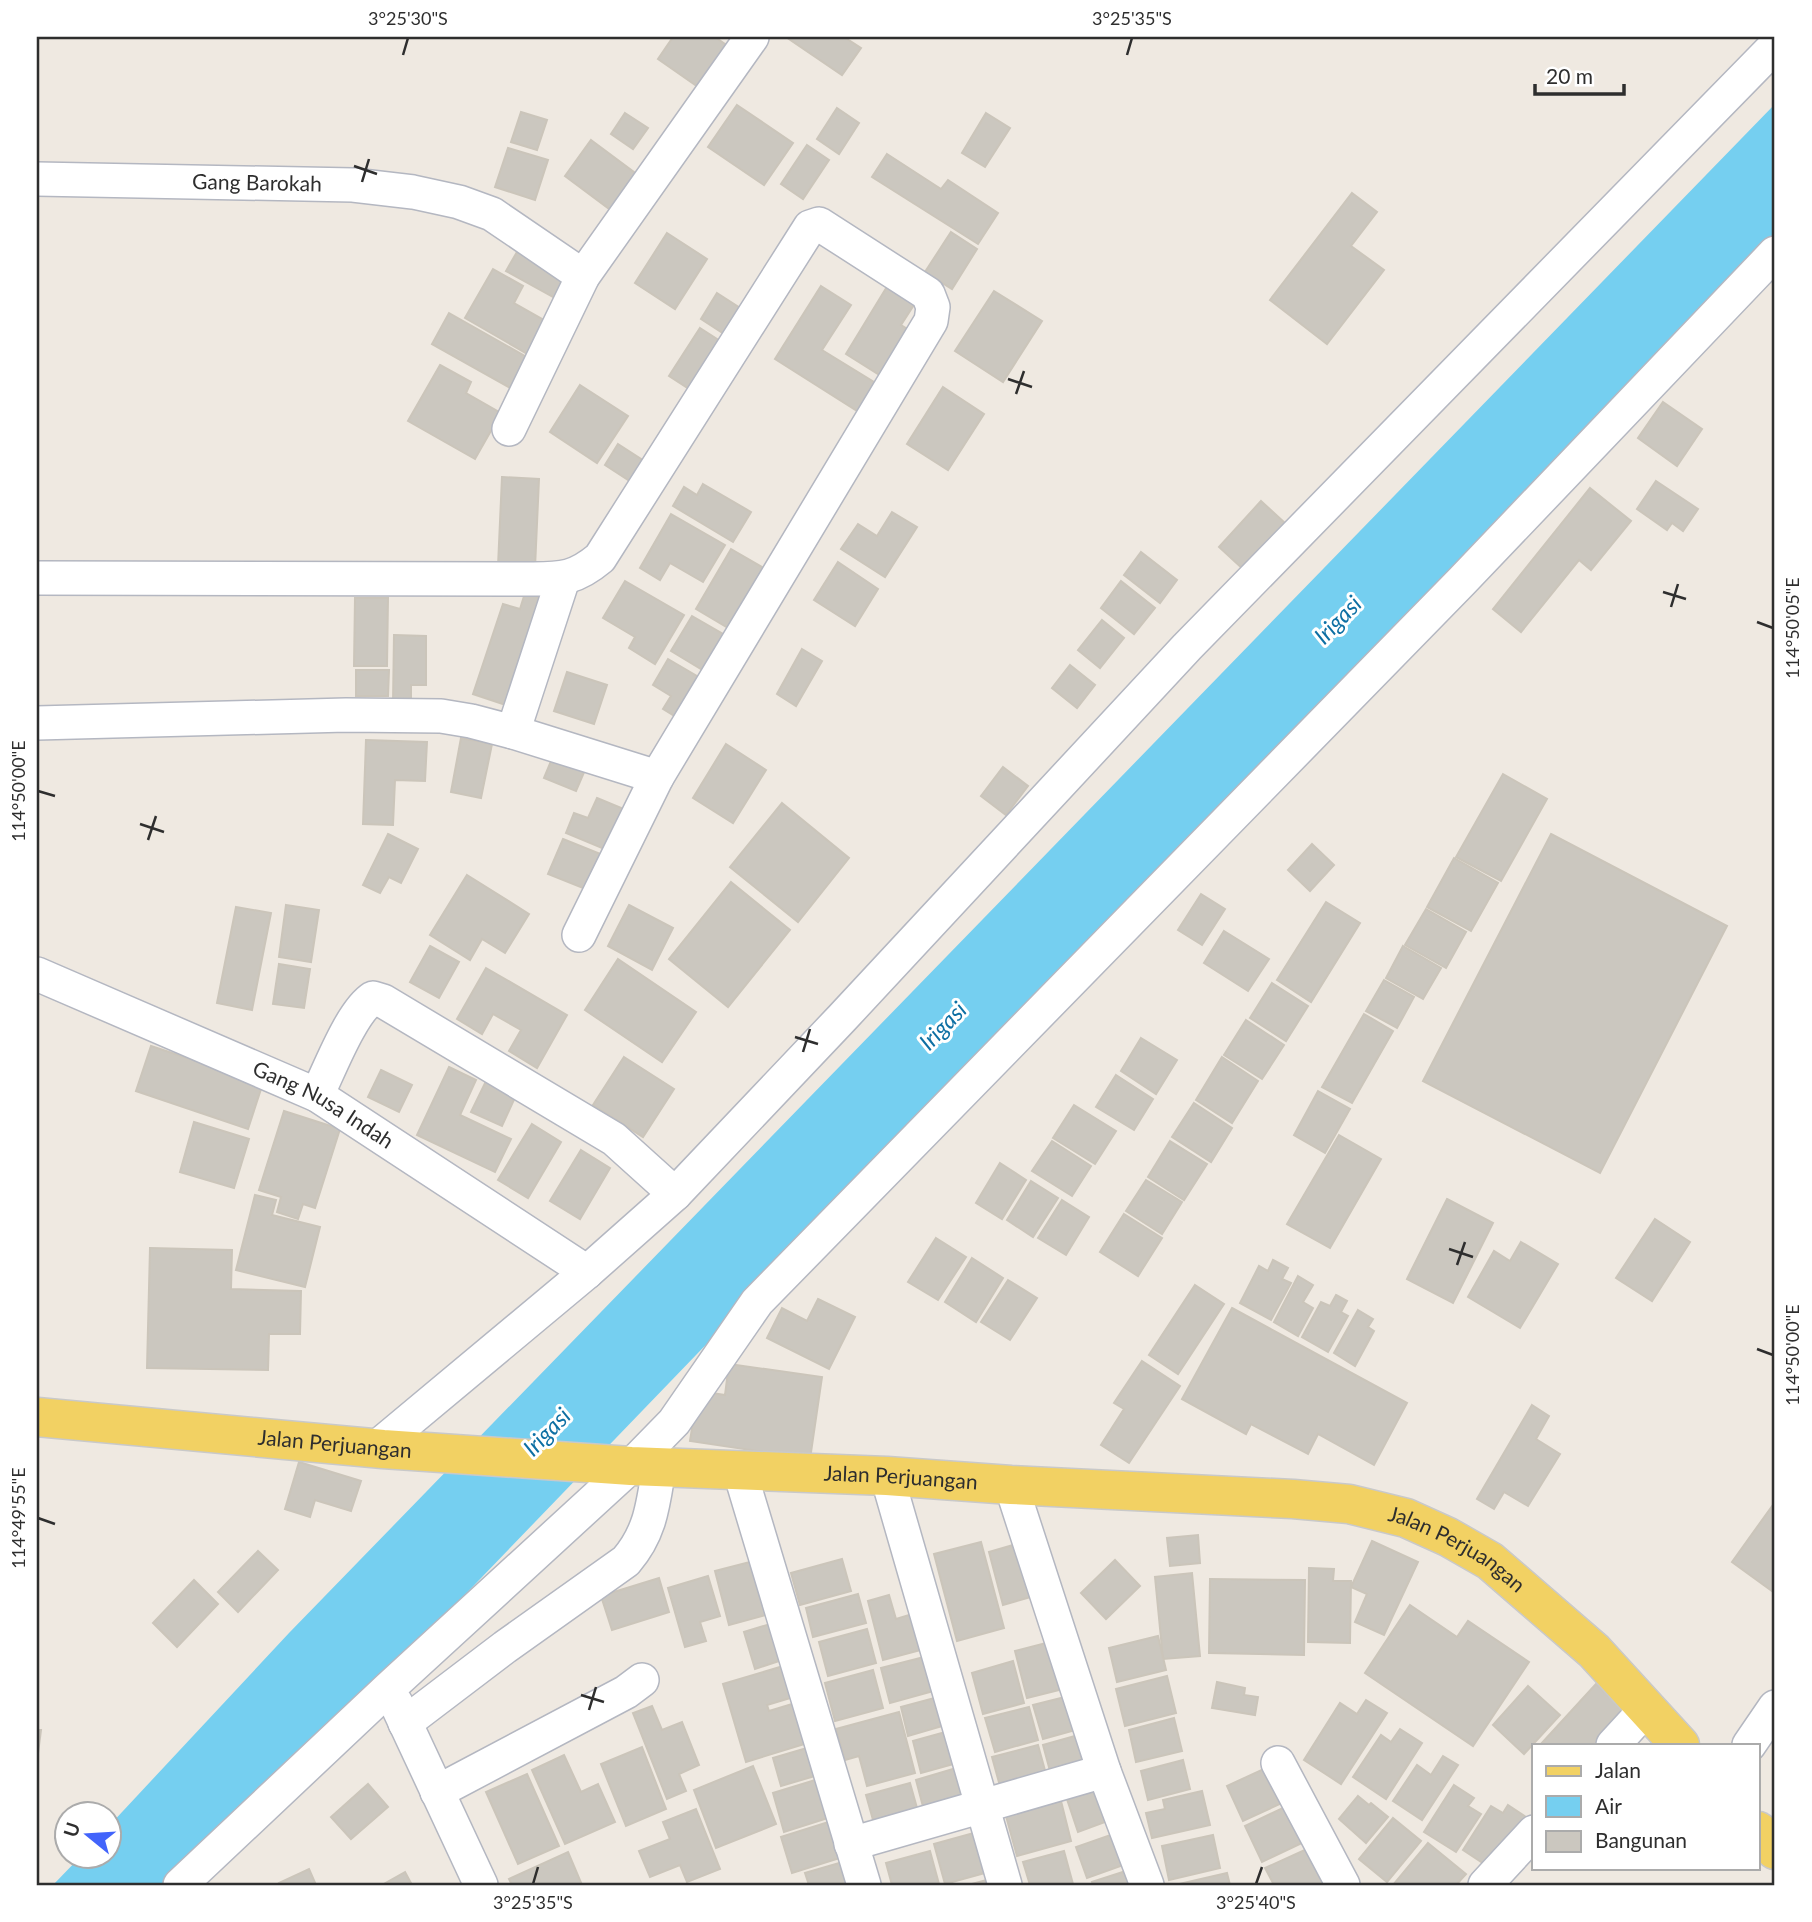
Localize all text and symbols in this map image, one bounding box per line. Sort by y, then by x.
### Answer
text: 3°25'30"S [368,7,448,29]
text: 3°25'35"S [1092,7,1172,29]
scale bar [1535,52,1625,96]
text: 20 m [1546,63,1593,88]
street label: Gang Barokah [192,168,322,195]
text: 114°50'05"E [1781,577,1803,679]
water label: Irigasi [1308,589,1367,649]
text: 114°50'00"E [7,740,29,842]
water label: Irigasi [913,995,972,1055]
street label: Gang Nusa Indah [249,1055,399,1153]
text: 114°50'00"E [1781,1304,1803,1406]
water label: Irigasi [517,1401,576,1461]
street label: Jalan Perjuangan [257,1423,413,1462]
street label: Jalan Perjuangan [823,1460,979,1494]
text: 114°49'55"E [7,1467,29,1569]
street label: Jalan Perjuangan [1386,1500,1531,1597]
legend [1532,1744,1759,1870]
text: Jalan [1595,1757,1641,1782]
text: Air [1595,1793,1622,1818]
north arrow [52,1800,122,1870]
text: U [58,1819,84,1840]
text: Bangunan [1595,1827,1687,1852]
text: 3°25'35"S [493,1891,573,1913]
text: 3°25'40"S [1216,1891,1296,1913]

